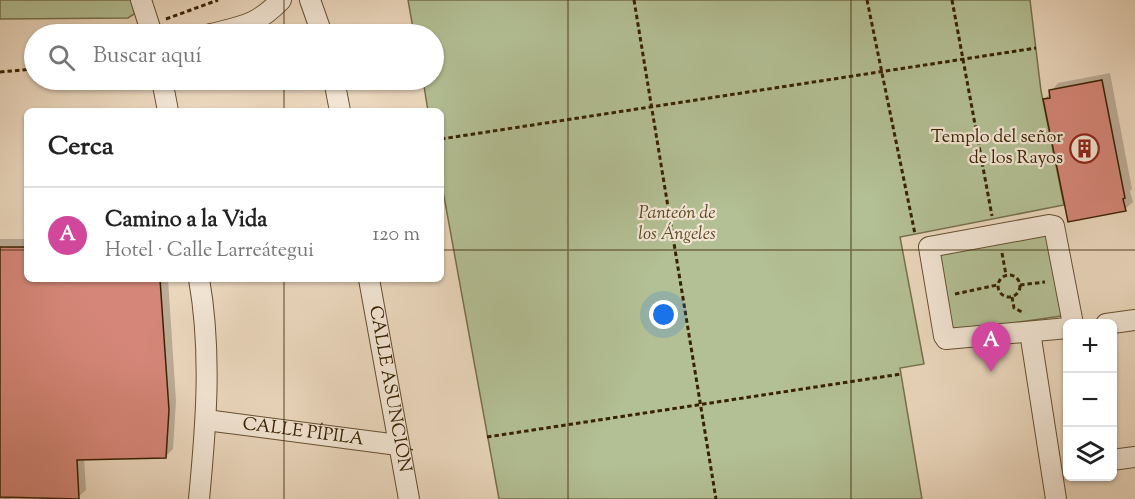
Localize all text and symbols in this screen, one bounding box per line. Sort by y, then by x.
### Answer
search box [24,24,444,90]
icon: search [45,41,78,74]
text: Buscar aquí [93,41,202,73]
place label: Templo del señor de los Rayos [931,125,1063,172]
text: Cerca [48,129,114,166]
building icon: Templo del señor de los Rayos [1068,132,1100,164]
park label: Panteón de los Ángeles [638,201,716,248]
text: Camino a la Vida [105,205,267,237]
text: A [59,221,76,250]
text: 120 m [372,221,420,250]
text: Hotel · Calle Larreátegui [105,237,314,266]
your location [649,300,678,329]
street label: CALLE ASUNCIÓN [361,304,417,475]
map controls [1063,319,1117,481]
button: + [1063,319,1117,373]
pin: A [972,322,1010,372]
button: − [1063,373,1117,427]
street label: CALLE PÍPILA [241,412,366,453]
button: layers [1063,427,1117,481]

